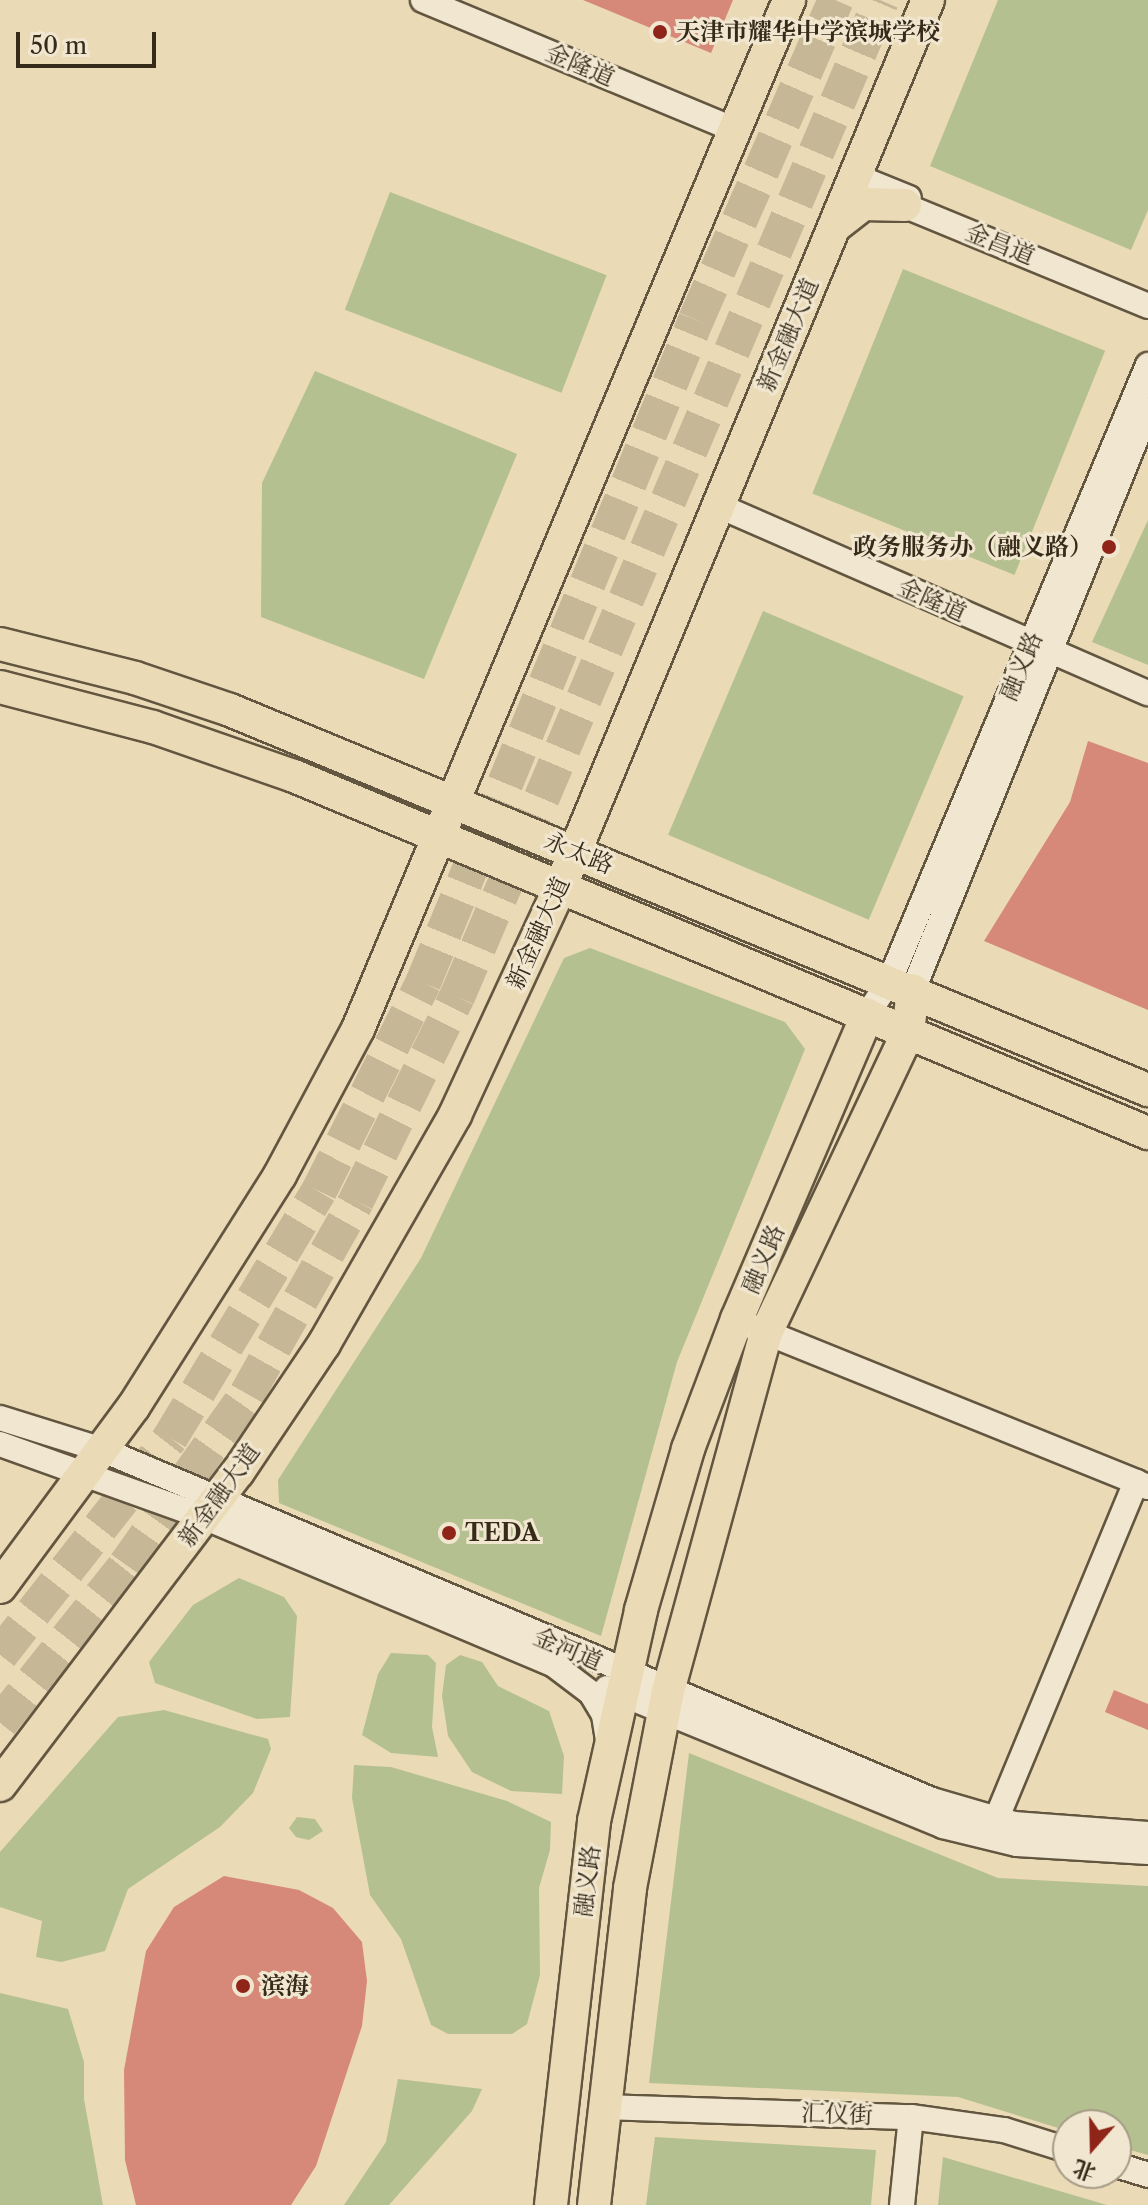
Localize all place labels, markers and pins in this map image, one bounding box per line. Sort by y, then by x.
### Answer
place label: 天津市耀华中学滨城学校 [676,18,940,46]
marker: 天津市耀华中学滨城学校 [651,23,669,41]
place label: 政务服务办（融义路） [853,533,1093,561]
marker: 政务服务办（融义路） [1100,538,1118,556]
place label: TEDA [465,1519,539,1547]
marker: TEDA [440,1524,458,1542]
place label: 滨海 [261,1972,309,2000]
marker: 滨海 [232,1975,254,1997]

